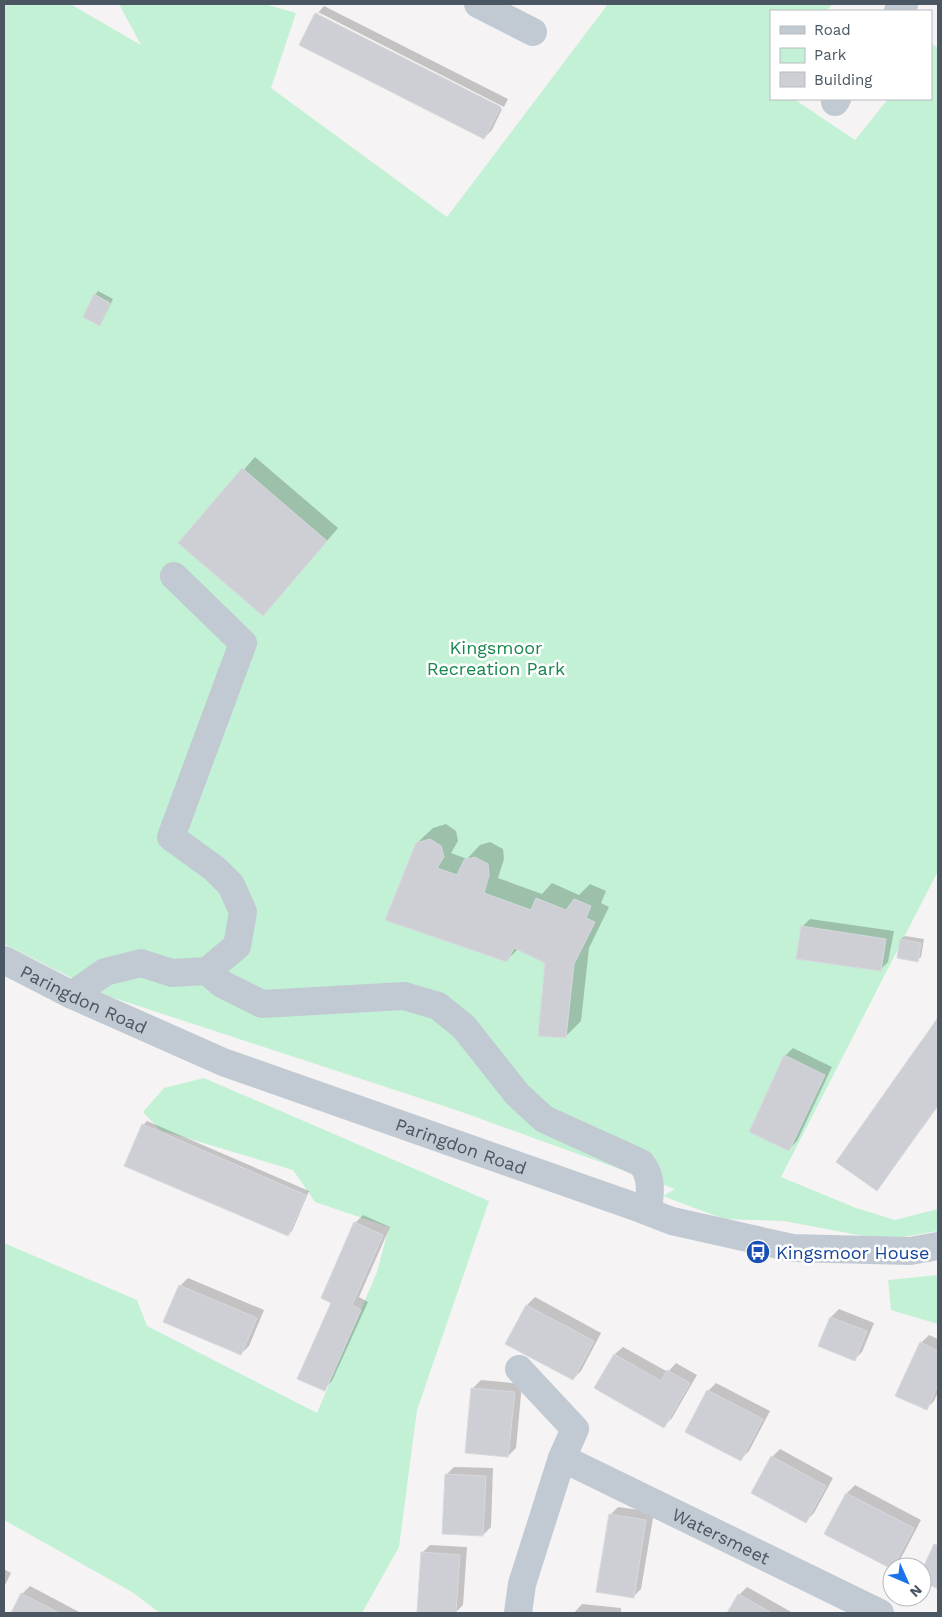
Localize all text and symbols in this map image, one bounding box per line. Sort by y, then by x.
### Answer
legend [770,10,932,100]
text: Road [814,21,851,39]
text: Park [814,46,847,64]
text: Building [814,71,872,89]
park label: Kingsmoor Recreation Park [427,637,565,679]
street label: Paringdon Road [17,960,151,1038]
street label: Paringdon Road [393,1113,529,1178]
bus stop icon: Kingsmoor House [745,1239,771,1265]
place label: Kingsmoor House [776,1242,929,1263]
street label: Watersmeet [669,1503,774,1568]
north arrow [882,1557,932,1607]
text: N [907,1582,926,1601]

